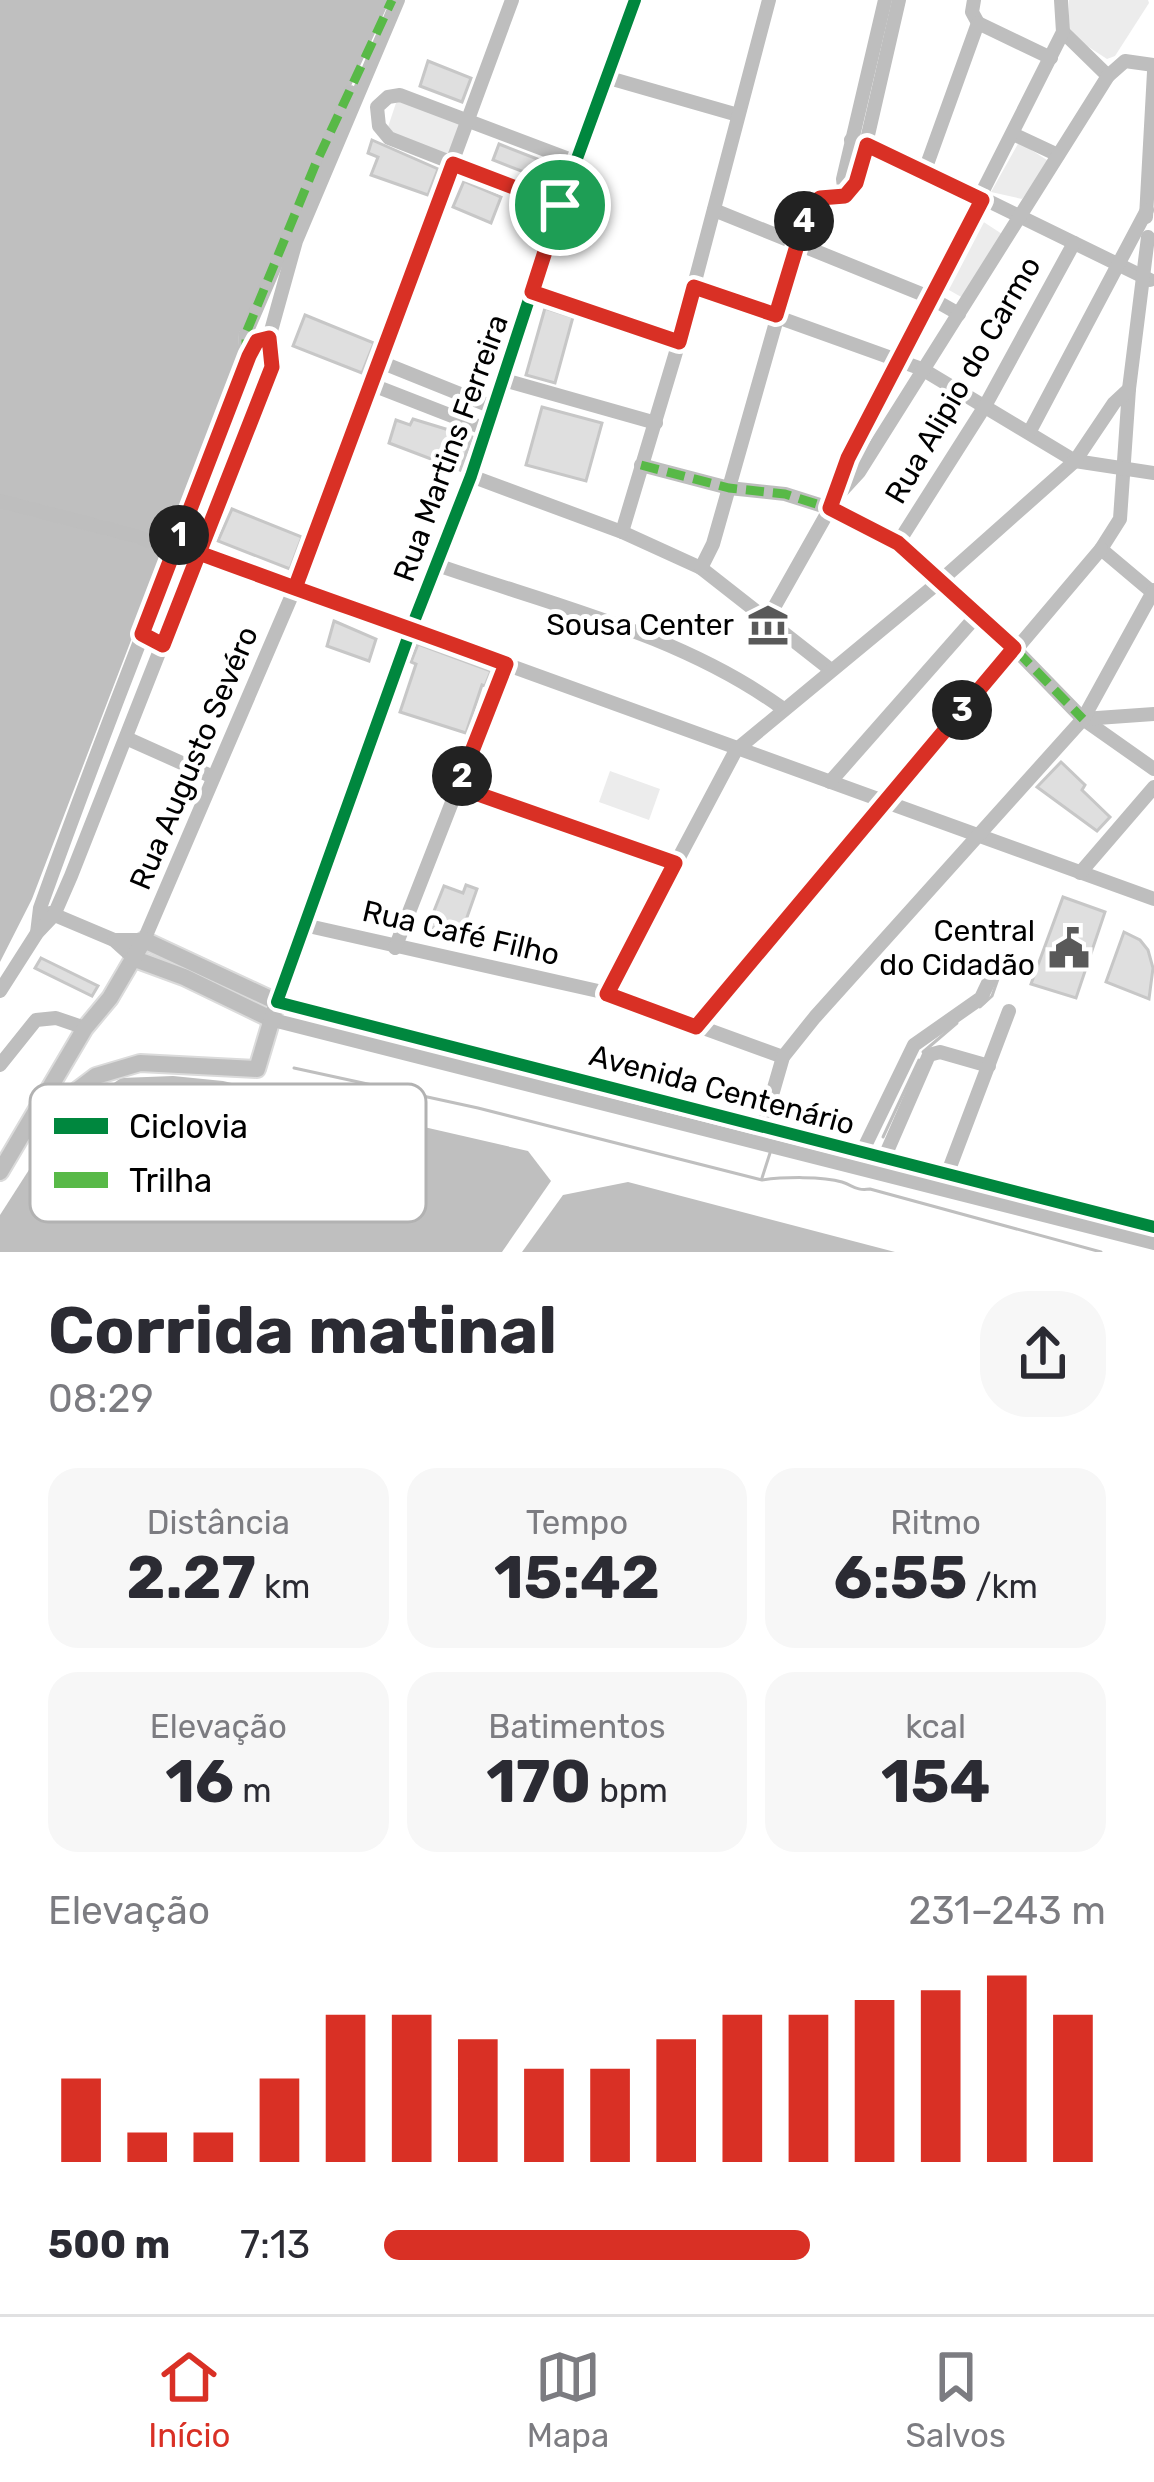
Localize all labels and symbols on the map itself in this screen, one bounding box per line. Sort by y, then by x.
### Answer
pin [509,154,611,256]
pin: 4 [774,191,834,251]
street label: Rua Alipio do Carmo [878,250,1048,510]
street label: Rua Martins Ferreira [386,310,516,586]
pin: 1 [149,505,209,565]
museum icon: Sousa Center [745,602,791,648]
place label: Sousa Center [546,607,735,643]
street label: Rua Augusto Sevéro [122,621,266,895]
pin: 3 [932,680,992,740]
pin: 2 [432,746,492,806]
street label: Rua Café Filho [359,893,563,973]
place label: Central do Cidadão [879,913,1035,983]
public building icon: Central do Cidadão [1046,925,1092,971]
street label: Avenida Centenário [585,1037,859,1143]
legend [30,1084,426,1222]
text: Ciclovia [129,1107,248,1146]
text: Trilha [129,1161,212,1200]

